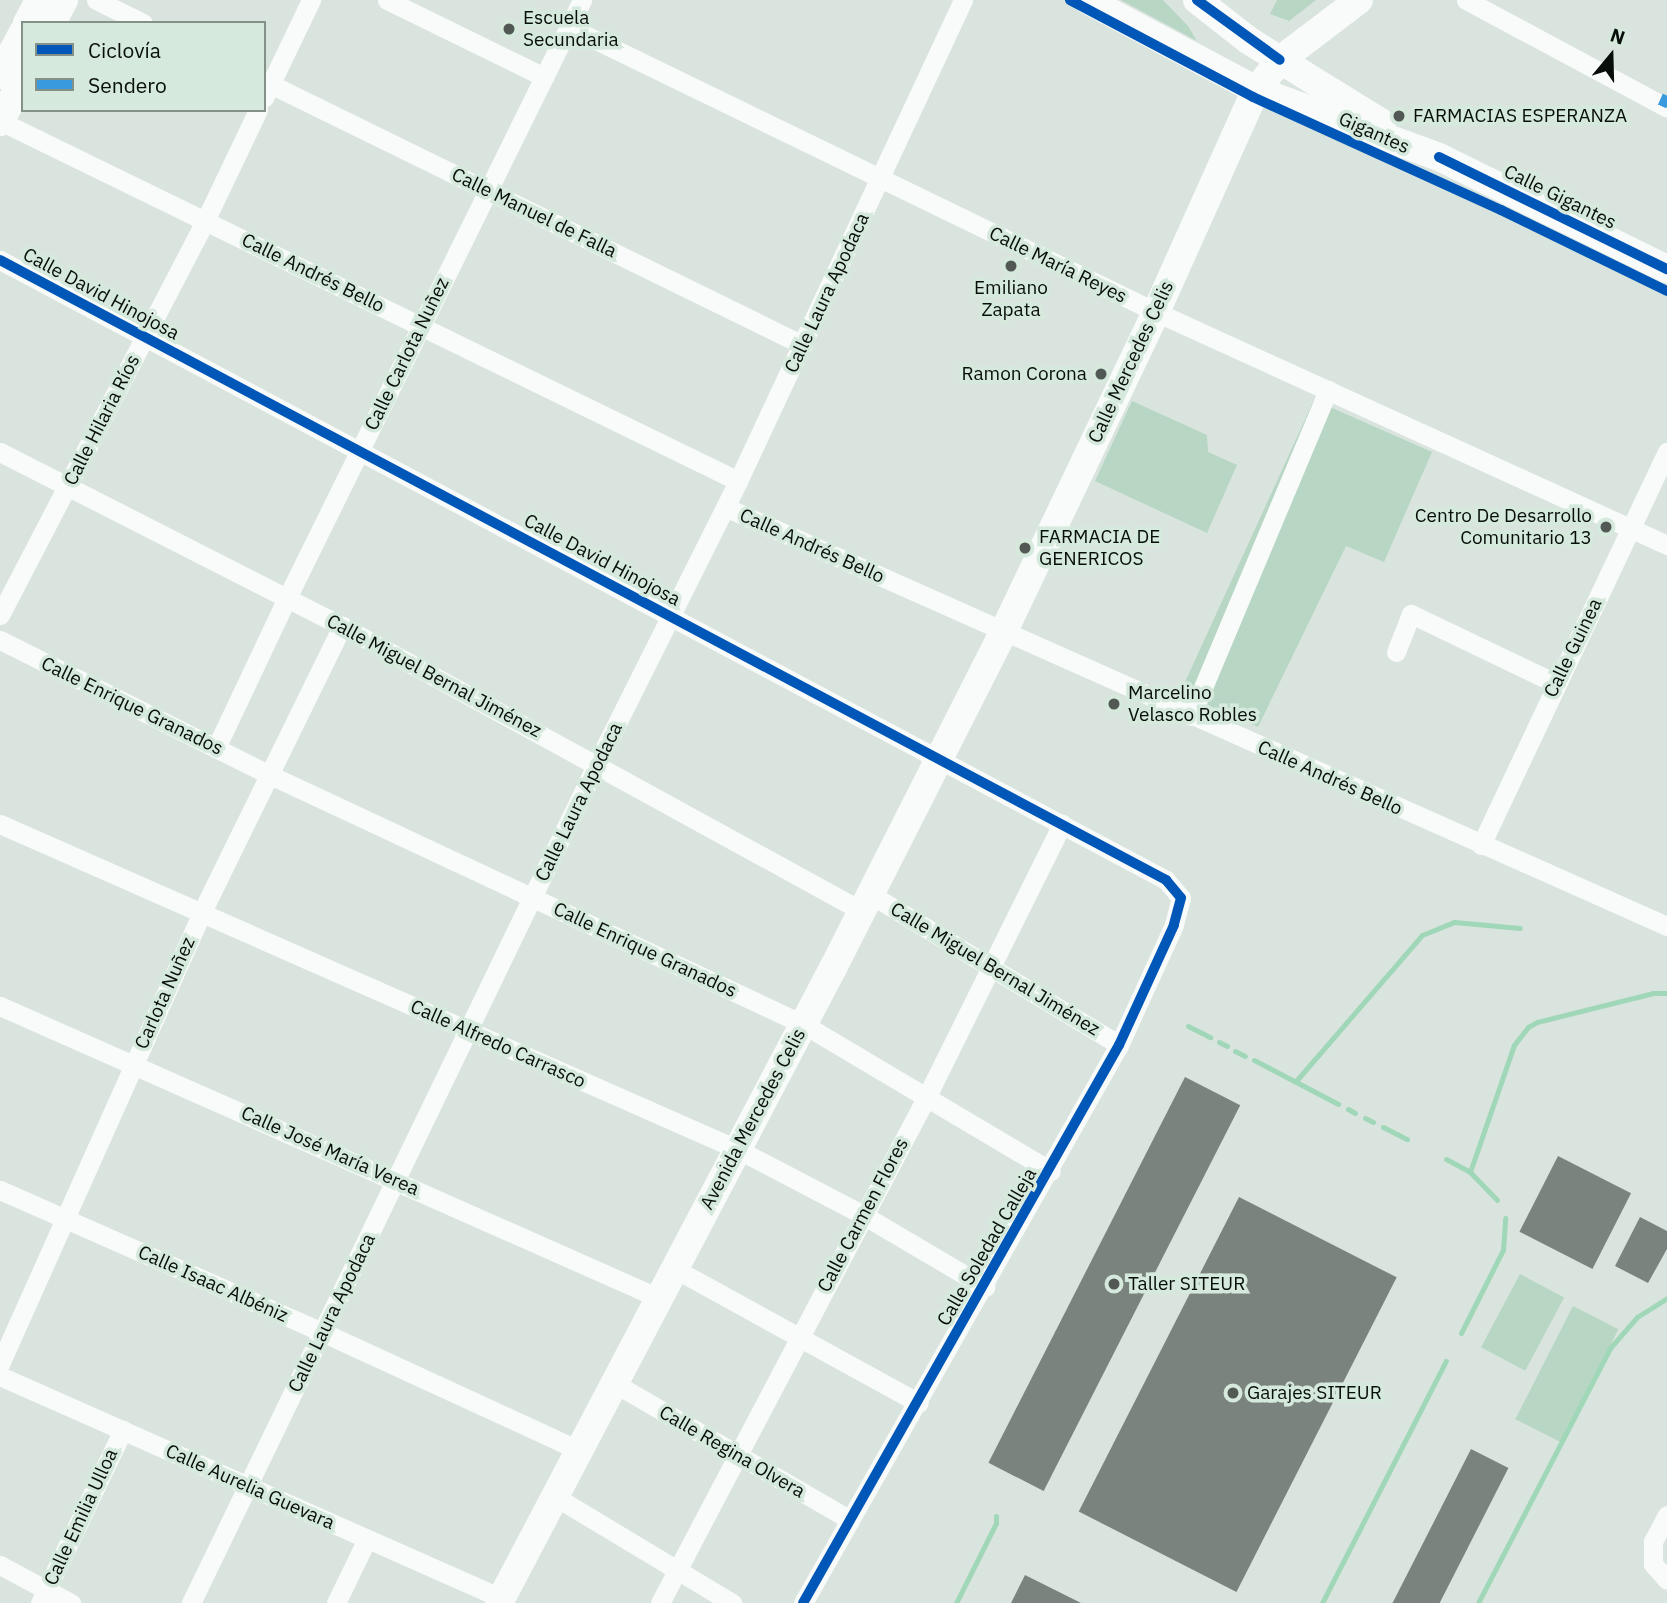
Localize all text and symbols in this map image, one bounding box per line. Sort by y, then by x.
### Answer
place label: Escuela Secundaria [523,7,619,51]
legend [21,21,266,112]
marker: Escuela Secundaria [501,21,517,37]
north arrow [1576,21,1646,91]
text: N [1607,23,1628,50]
text: Ciclovía [88,36,161,64]
text: Sendero [88,71,167,99]
place label: FARMACIAS ESPERANZA [1413,105,1627,127]
street label: Gigantes [1335,107,1413,159]
marker: FARMACIAS ESPERANZA [1391,108,1407,124]
street label: Calle Gigantes [1500,160,1620,234]
street label: Calle Manuel de Falla [448,163,620,263]
street label: Calle Laura Apodaca [780,209,874,377]
street label: Calle María Reyes [985,222,1131,308]
street label: Calle Andrés Bello [238,229,388,317]
street label: Calle David Hinojosa [19,243,183,345]
marker: Emiliano Zapata [1003,258,1019,274]
street label: Calle Carlota Nuñez [360,274,454,434]
place label: Emiliano Zapata [974,277,1048,321]
street label: Calle Mercedes Celis [1083,277,1179,447]
street label: Calle Hilaria Ríos [59,351,145,489]
place label: Ramon Corona [961,363,1087,385]
marker: Ramon Corona [1093,366,1109,382]
street label: Calle Andrés Bello [736,504,888,588]
place label: Centro De Desarrollo Comunitario 13 [1415,505,1592,549]
street label: Calle David Hinojosa [520,509,684,611]
marker: Centro De Desarrollo Comunitario 13 [1598,519,1614,535]
place label: FARMACIA DE GENERICOS [1039,526,1160,570]
marker: FARMACIA DE GENERICOS [1017,540,1033,556]
street label: Calle Guinea [1539,595,1607,701]
street label: Calle Miguel Bernal Jiménez [323,610,545,742]
street label: Calle Enrique Granados [37,652,227,760]
place label: Marcelino Velasco Robles [1128,682,1257,726]
marker: Marcelino Velasco Robles [1106,696,1122,712]
street label: Calle Laura Apodaca [531,719,627,885]
street label: Calle Andrés Bello [1254,736,1406,820]
street label: Calle Miguel Bernal Jiménez [886,897,1104,1041]
street label: Calle Enrique Granados [550,898,740,1002]
street label: Carlota Nuñez [130,933,200,1053]
street label: Calle Alfredo Carrasco [407,995,589,1093]
street label: Avenida Mercedes Celis [696,1025,810,1213]
street label: Calle José María Verea [237,1101,423,1201]
street label: Calle Carmen Flores [813,1134,913,1296]
street label: Calle Soledad Calleja [932,1164,1042,1330]
street label: Calle Laura Apodaca [284,1230,380,1396]
street label: Calle Isaac Albéniz [135,1241,291,1327]
place label: Taller SITEUR [1128,1273,1245,1295]
marker: Taller SITEUR [1106,1276,1122,1292]
place label: Garajes SITEUR [1247,1382,1382,1404]
marker: Garajes SITEUR [1225,1385,1241,1401]
street label: Calle Regina Olvera [655,1401,809,1503]
street label: Calle Aurelia Guevara [162,1439,338,1535]
street label: Calle Emilia Ulloa [39,1445,123,1589]

